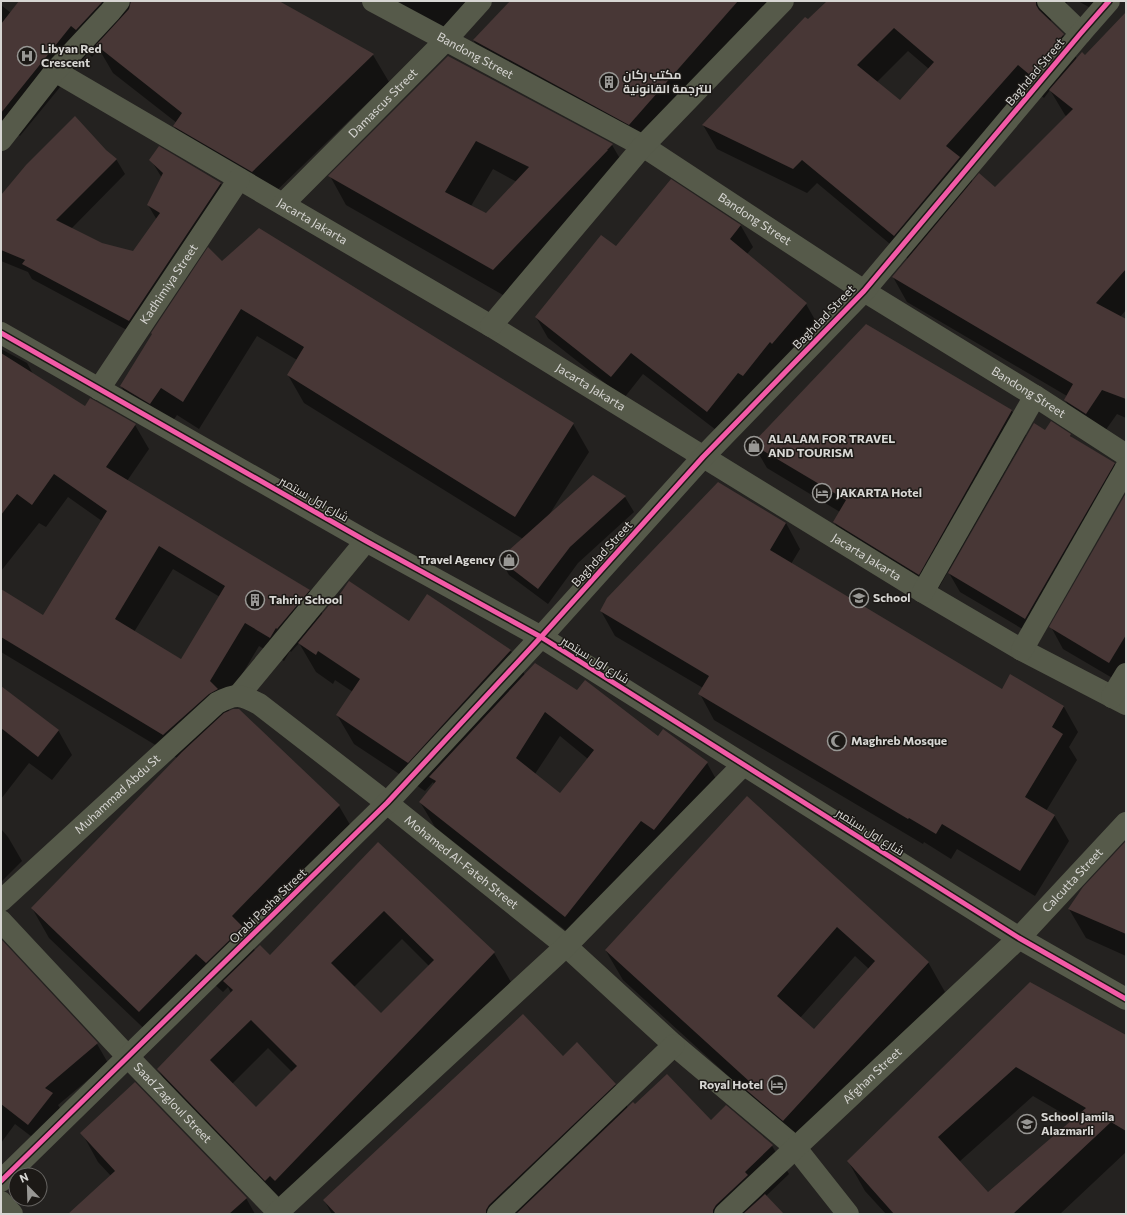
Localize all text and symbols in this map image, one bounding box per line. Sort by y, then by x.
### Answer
street label: Bandong Street [435,29,516,81]
street label: Baghdad Street [1002,35,1067,108]
place label: Libyan Red Crescent [41,41,101,69]
hospital icon: Libyan Red Crescent [16,45,38,67]
street label: Damascus Street [345,65,420,140]
place label: مكتب ركان للترجمة القانونية [623,67,712,97]
building icon: مكتب ركان للترجمة القانونية [598,71,620,93]
street label: Bandong Street [716,189,795,248]
street label: Jacarta Jakarta [275,195,350,247]
street label: Kadhimiya Street [136,241,200,326]
street label: Baghdad Street [789,281,857,351]
street label: Jacarta Jakarta [553,360,628,413]
street label: Bandong Street [989,363,1069,420]
place label: ALALAM FOR TRAVEL AND TOURISM [768,431,895,459]
shop icon: ALALAM FOR TRAVEL AND TOURISM [743,435,765,457]
street label: شارع اول سبتمبر [275,472,352,525]
hotel icon: JAKARTA Hotel [811,482,833,504]
place label: JAKARTA Hotel [836,485,922,500]
street label: Baghdad Street [568,517,635,589]
street label: Jacarta Jakarta [829,530,904,583]
shop icon: Travel Agency [498,549,520,571]
place label: Travel Agency [418,552,495,566]
school or university icon: School [848,587,870,609]
building icon: Tahrir School [244,589,266,611]
place label: School [873,590,911,604]
place label: Tahrir School [269,592,342,606]
street label: شارع اول سبتمبر [557,632,632,687]
mosque icon: Maghreb Mosque [826,730,848,752]
place label: Maghreb Mosque [851,733,947,747]
street label: Muhammad Abdu St [71,751,163,836]
street label: شارع اول سبتمبر [832,804,907,859]
street label: Mohamed Al-Fateh Street [402,812,522,911]
street label: Calcutta Street [1039,845,1105,915]
street label: Orabi Pasha Street [226,865,309,946]
street label: Afghan Street [839,1044,904,1106]
street label: Saad Zagloul Street [131,1059,215,1145]
hotel icon: Royal Hotel [766,1074,788,1096]
place label: Royal Hotel [699,1077,763,1091]
place label: School Jamila Alazmarli [1041,1109,1114,1137]
school or university icon: School Jamila Alazmarli [1016,1113,1038,1135]
north arrow [8,1167,48,1207]
text: N [18,1170,30,1185]

